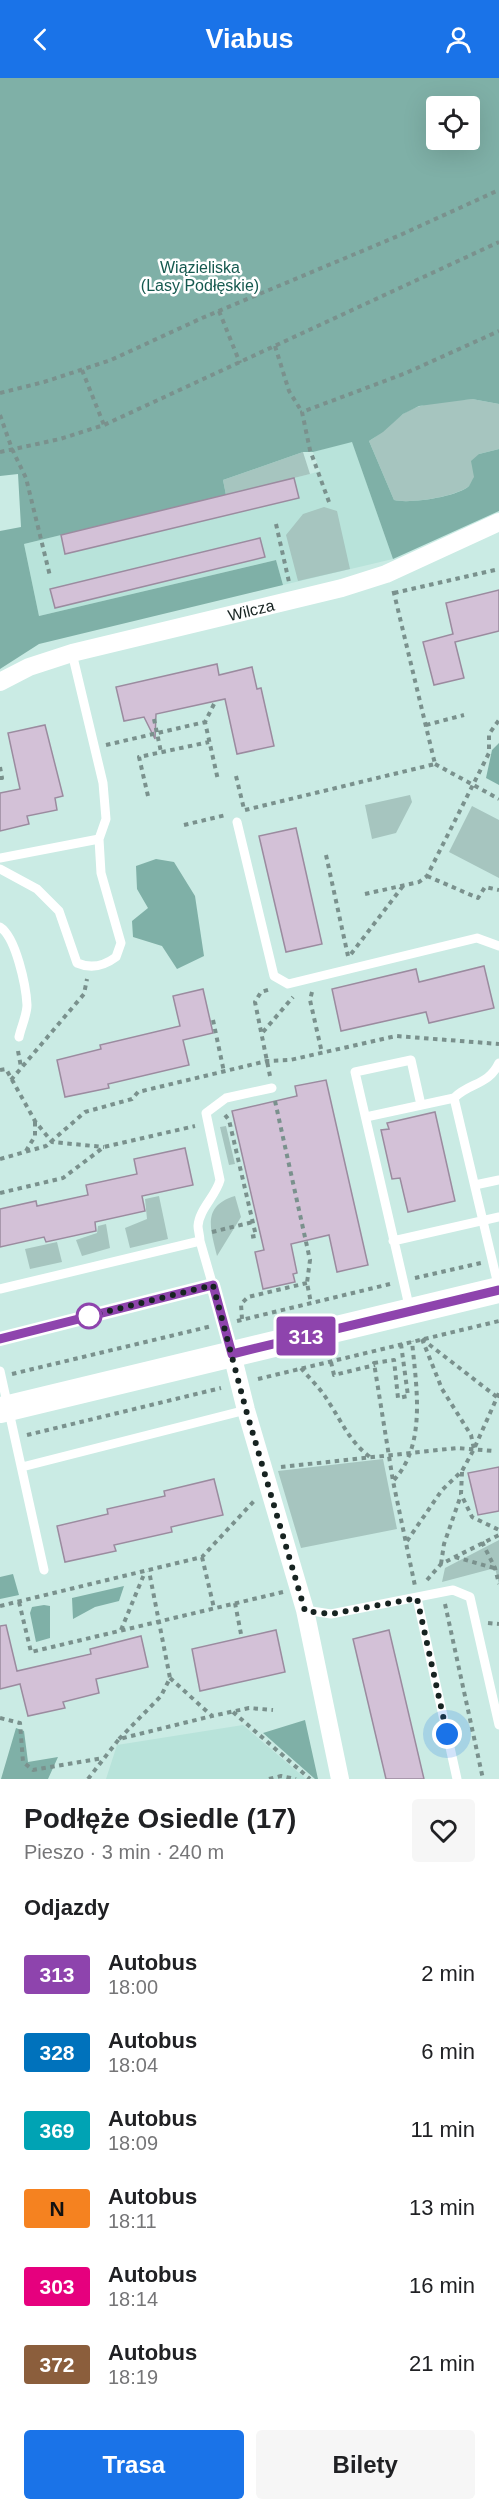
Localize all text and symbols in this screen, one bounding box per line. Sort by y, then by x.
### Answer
icon: back [24,23,57,56]
icon: person [442,23,475,56]
text: Viabus [205,24,294,54]
map controls [426,96,480,150]
button: locate [426,96,480,150]
park label: Wiązieliska (Lasy Podłęskie) [141,259,259,294]
street label: Wilcza [226,596,276,624]
unlabelled marker [76,1303,102,1329]
line badge: 313 [272,1316,340,1356]
text: 313 [288,1325,324,1348]
your location [432,1719,462,1749]
button: heart [412,1799,475,1862]
text: Podłęże Osiedle (17) [24,1803,296,1834]
text: Pieszo · 3 min · 240 m [24,1841,224,1863]
text: Odjazdy [24,1895,110,1920]
text: Autobus [108,1950,197,1975]
text: 2 min [421,1961,475,1986]
text: 313 [39,1963,75,1986]
text: 18:00 [108,1976,158,1998]
text: Autobus [108,2028,197,2053]
text: 6 min [421,2039,475,2064]
text: 328 [39,2041,75,2064]
text: 18:04 [108,2054,158,2076]
text: Autobus [108,2106,197,2131]
text: 11 min [411,2117,475,2142]
text: 369 [39,2119,75,2142]
text: 18:09 [108,2132,158,2154]
text: Autobus [108,2184,197,2209]
text: 13 min [409,2195,475,2220]
text: N [49,2197,65,2220]
text: 18:11 [108,2210,157,2232]
text: Autobus [108,2262,197,2287]
text: 16 min [409,2273,475,2298]
text: 303 [39,2275,75,2298]
text: 18:14 [108,2288,158,2310]
text: Autobus [108,2340,197,2365]
text: 21 min [409,2351,475,2376]
text: 372 [39,2353,75,2376]
text: 18:19 [108,2366,158,2388]
button: Trasa [24,2430,244,2499]
button: Bilety [256,2430,475,2499]

